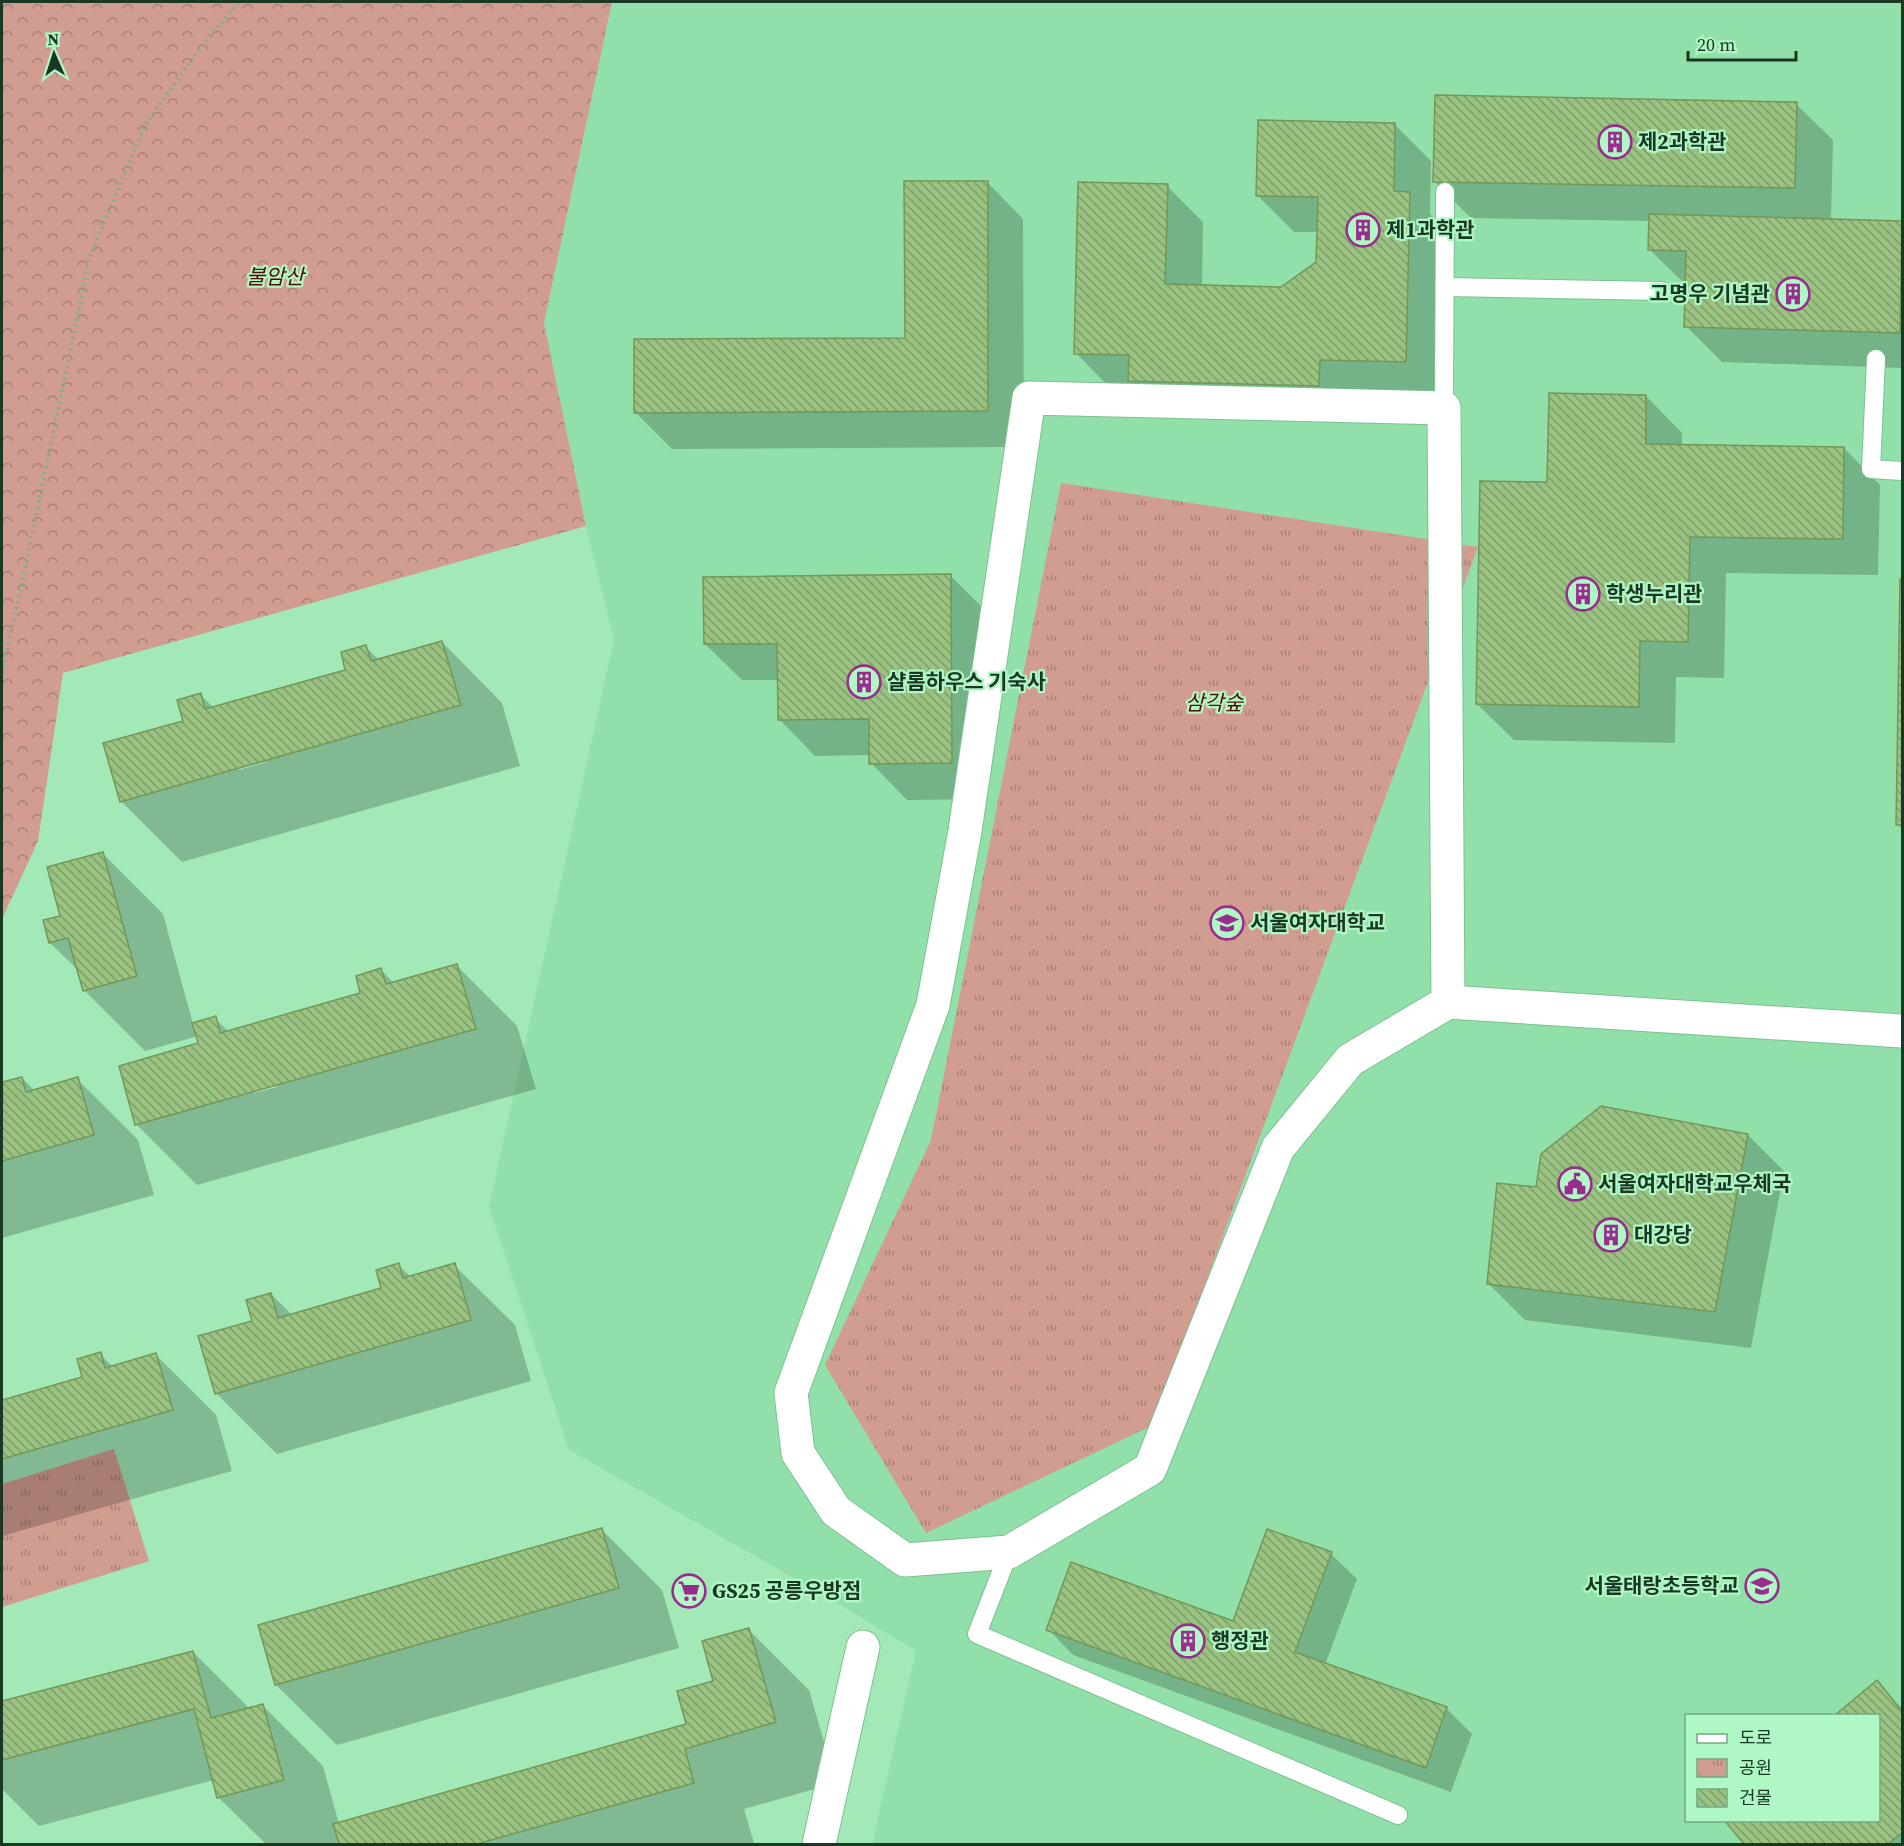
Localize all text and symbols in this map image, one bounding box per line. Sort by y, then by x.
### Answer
north arrow [24,24,84,84]
scale bar [1688,24,1796,62]
text: N [47,28,60,50]
text: 20 m [1697,32,1735,57]
building icon: 제2과학관 [1597,124,1633,160]
place label: 제2과학관 [1638,127,1727,156]
building icon: 제1과학관 [1345,212,1381,248]
place label: 제1과학관 [1386,215,1475,244]
park label: 불암산 [246,262,307,291]
building icon: 고명우 기념관 [1775,276,1811,312]
place label: 고명우 기념관 [1650,279,1770,308]
building icon: 학생누리관 [1565,576,1601,612]
place label: 학생누리관 [1606,579,1703,608]
building icon: 샬롬하우스 기숙사 [846,664,882,700]
place label: 샬롬하우스 기숙사 [887,667,1046,696]
park label: 삼각숲 [1185,688,1245,717]
school or university icon: 서울여자대학교 [1209,905,1245,941]
place label: 서울여자대학교 [1250,908,1385,937]
public building icon: 서울여자대학교우체국 [1557,1166,1593,1202]
place label: 서울여자대학교우체국 [1598,1169,1791,1198]
building icon: 대강당 [1593,1217,1629,1253]
place label: 대강당 [1634,1220,1692,1249]
school or university icon: 서울태랑초등학교 [1744,1568,1780,1604]
place label: 서울태랑초등학교 [1584,1571,1739,1600]
supermarket icon: GS25 공릉우방점 [671,1573,707,1609]
place label: GS25 공릉우방점 [712,1576,861,1605]
building icon: 행정관 [1170,1623,1206,1659]
place label: 행정관 [1211,1626,1269,1655]
legend [1685,1714,1880,1822]
text: 도로 [1739,1725,1772,1750]
text: 공원 [1739,1755,1772,1780]
text: 건물 [1739,1785,1772,1810]

